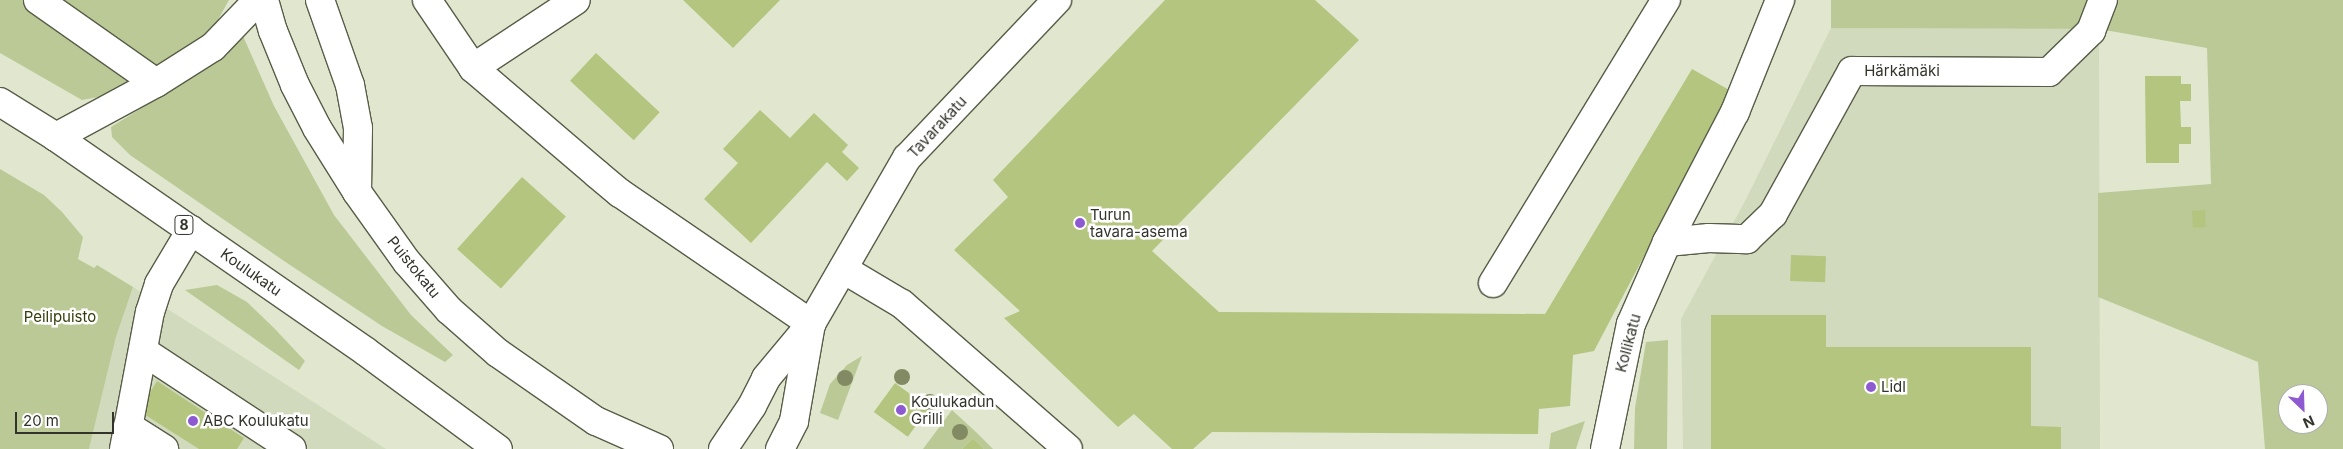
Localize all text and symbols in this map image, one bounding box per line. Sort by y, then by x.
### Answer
street label: Härkämäki [1864,62,1940,80]
street label: Tavarakatu [904,92,970,162]
place label: Turun tavara-asema [1090,205,1188,240]
road number: 8 [174,214,194,236]
marker: Turun tavara-asema [1074,217,1086,229]
street label: Puistokatu [384,233,444,301]
street label: Koulukatu [217,244,285,300]
park label: Peilipuisto [24,308,96,326]
street label: Kollikatu [1612,312,1644,374]
place label: Lidl [1881,378,1906,396]
marker: Lidl [1865,381,1877,393]
north arrow [2278,384,2328,434]
place label: Koulukadun Grilli [911,392,994,427]
scale bar [18,402,116,434]
marker: Koulukadun Grilli [895,404,907,416]
text: 20 m [23,411,59,430]
place label: ABC Koulukatu [203,412,309,430]
text: N [2301,412,2317,432]
marker: ABC Koulukatu [187,415,199,427]

